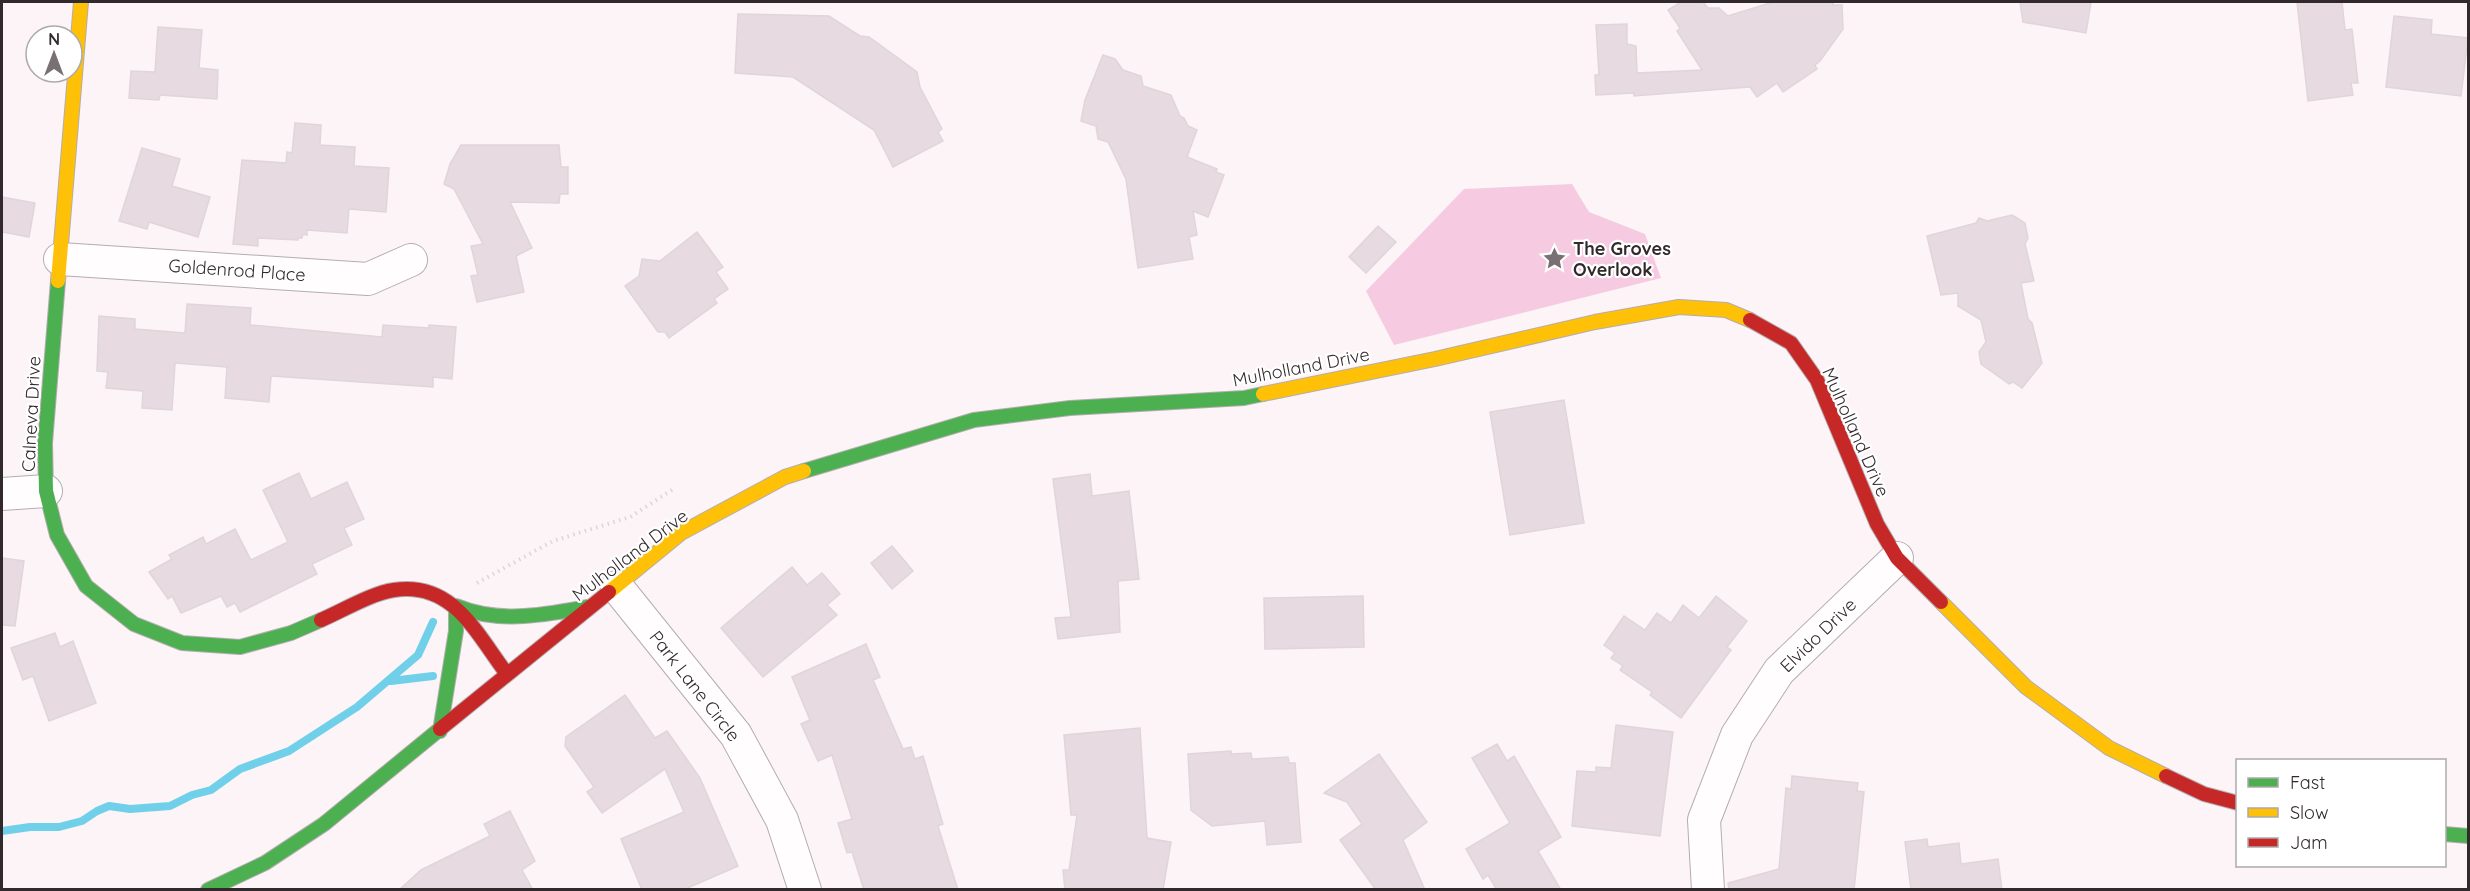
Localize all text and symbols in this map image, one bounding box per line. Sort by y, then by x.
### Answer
north arrow [24,24,84,84]
text: N [48,29,60,49]
place label: The Groves Overlook [1573,237,1671,281]
place icon: The Groves Overlook [1542,245,1568,271]
street label: Goldenrod Place [168,254,306,286]
street label: Mulholland Drive [1231,342,1371,392]
street label: Calneva Drive [16,356,46,472]
street label: Mulholland Drive [1817,364,1895,500]
street label: Mulholland Drive [568,504,692,606]
street label: Elvido Drive [1775,593,1861,677]
street label: Park Lane Circle [645,626,745,746]
legend [2236,759,2446,867]
text: Fast [2290,771,2325,794]
text: Slow [2290,801,2328,824]
text: Jam [2290,831,2328,854]

